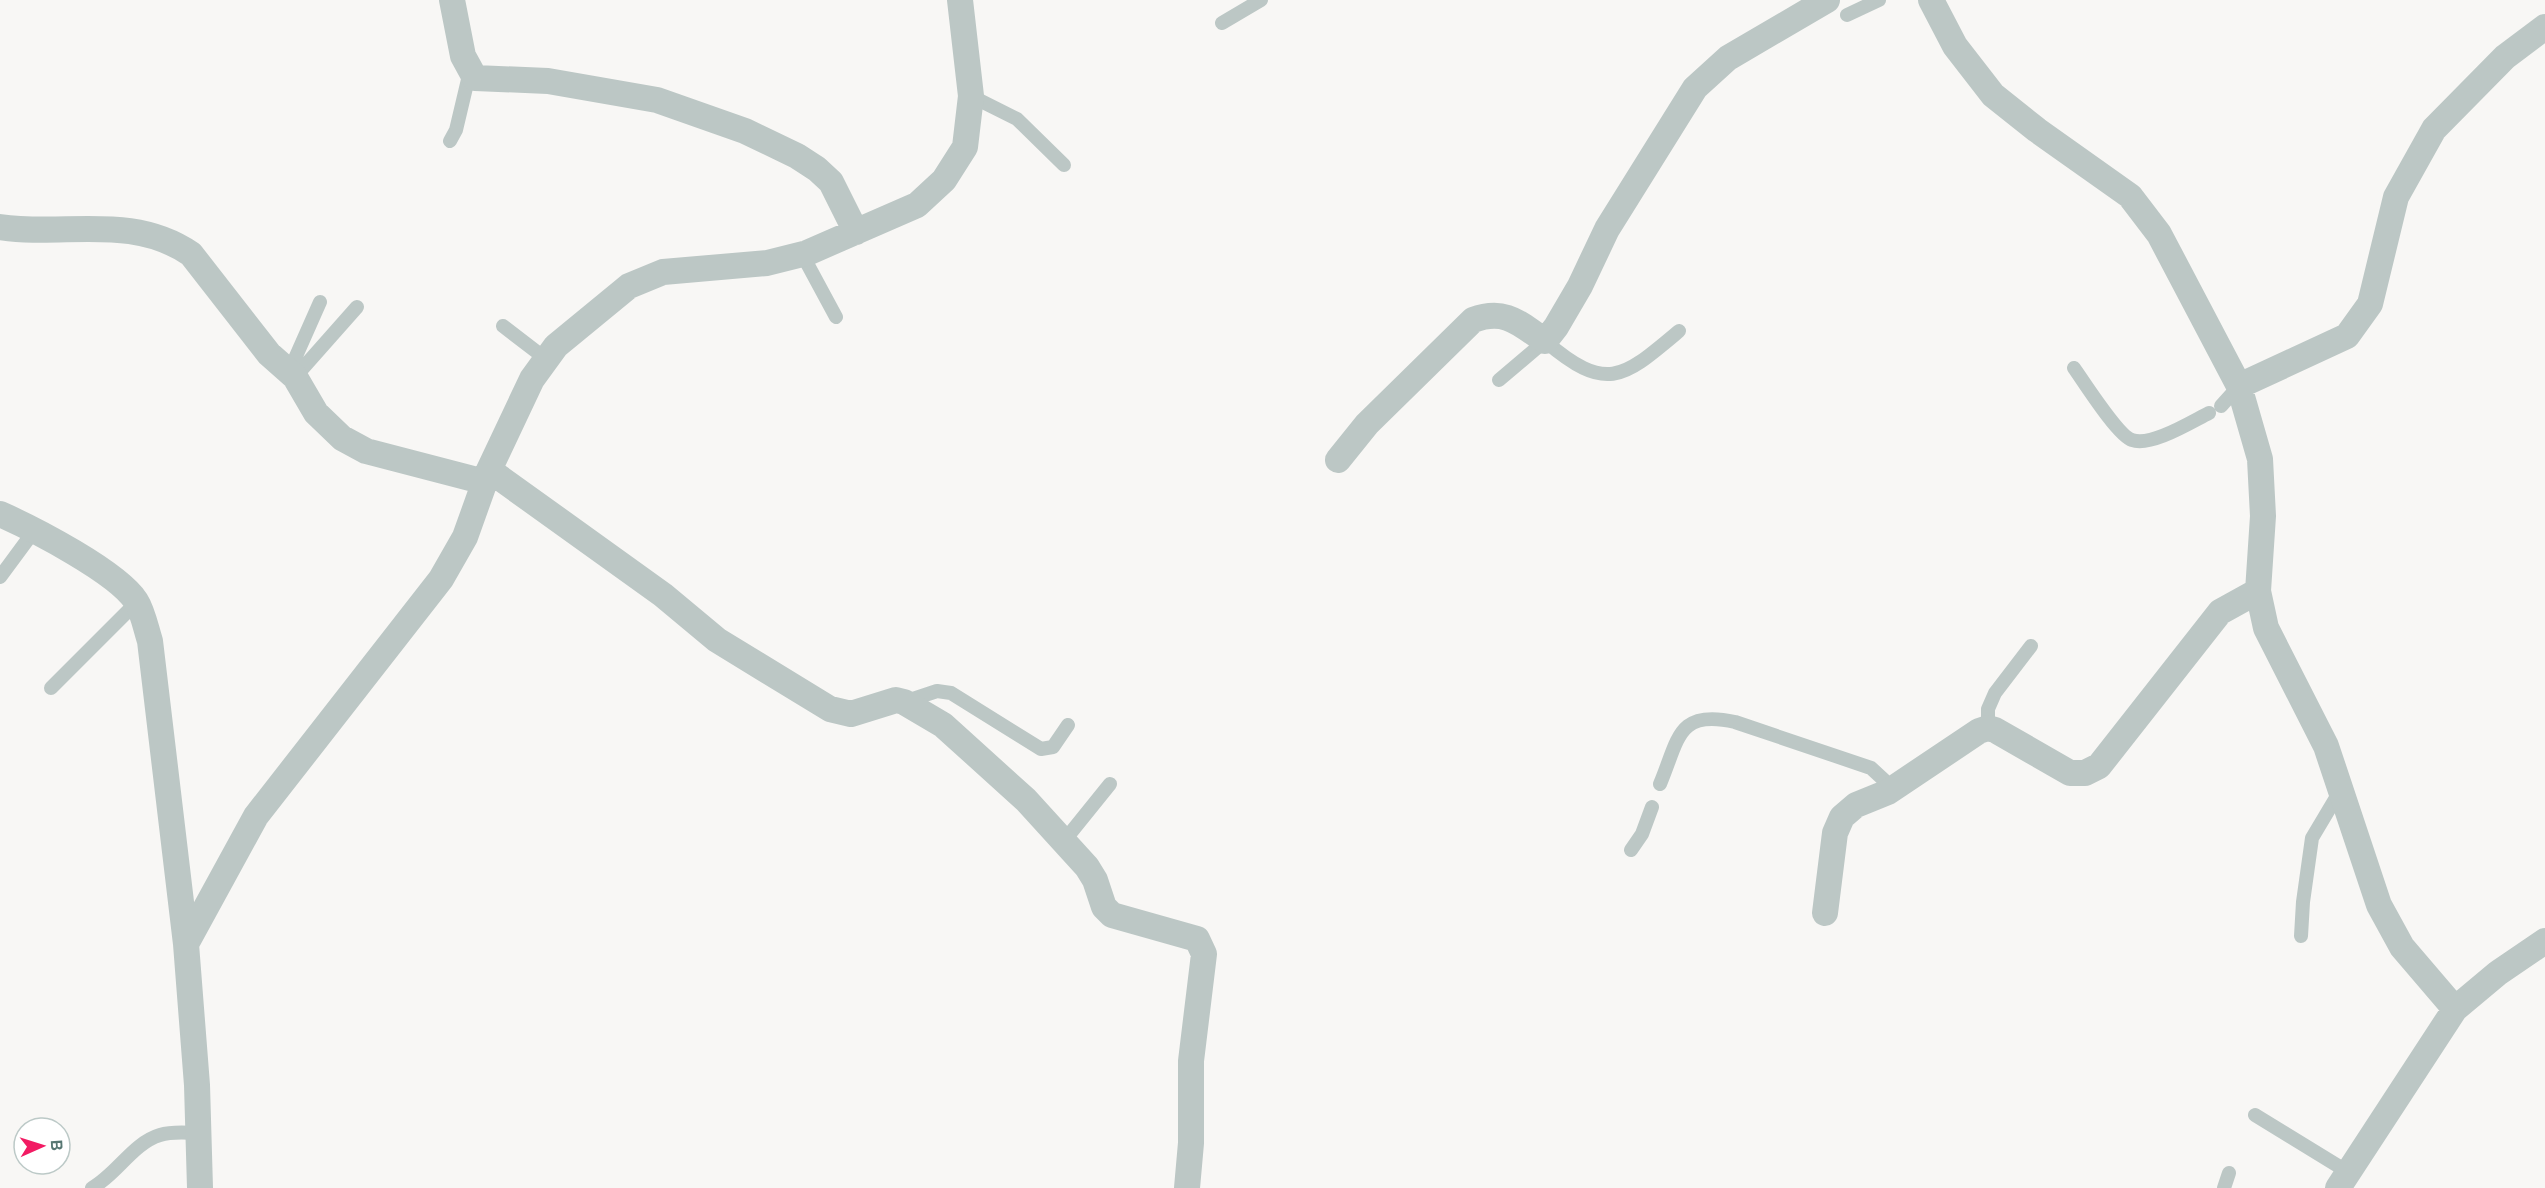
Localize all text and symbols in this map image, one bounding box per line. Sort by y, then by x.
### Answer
north arrow [12,1116,72,1176]
text: B [47,1139,66,1151]

